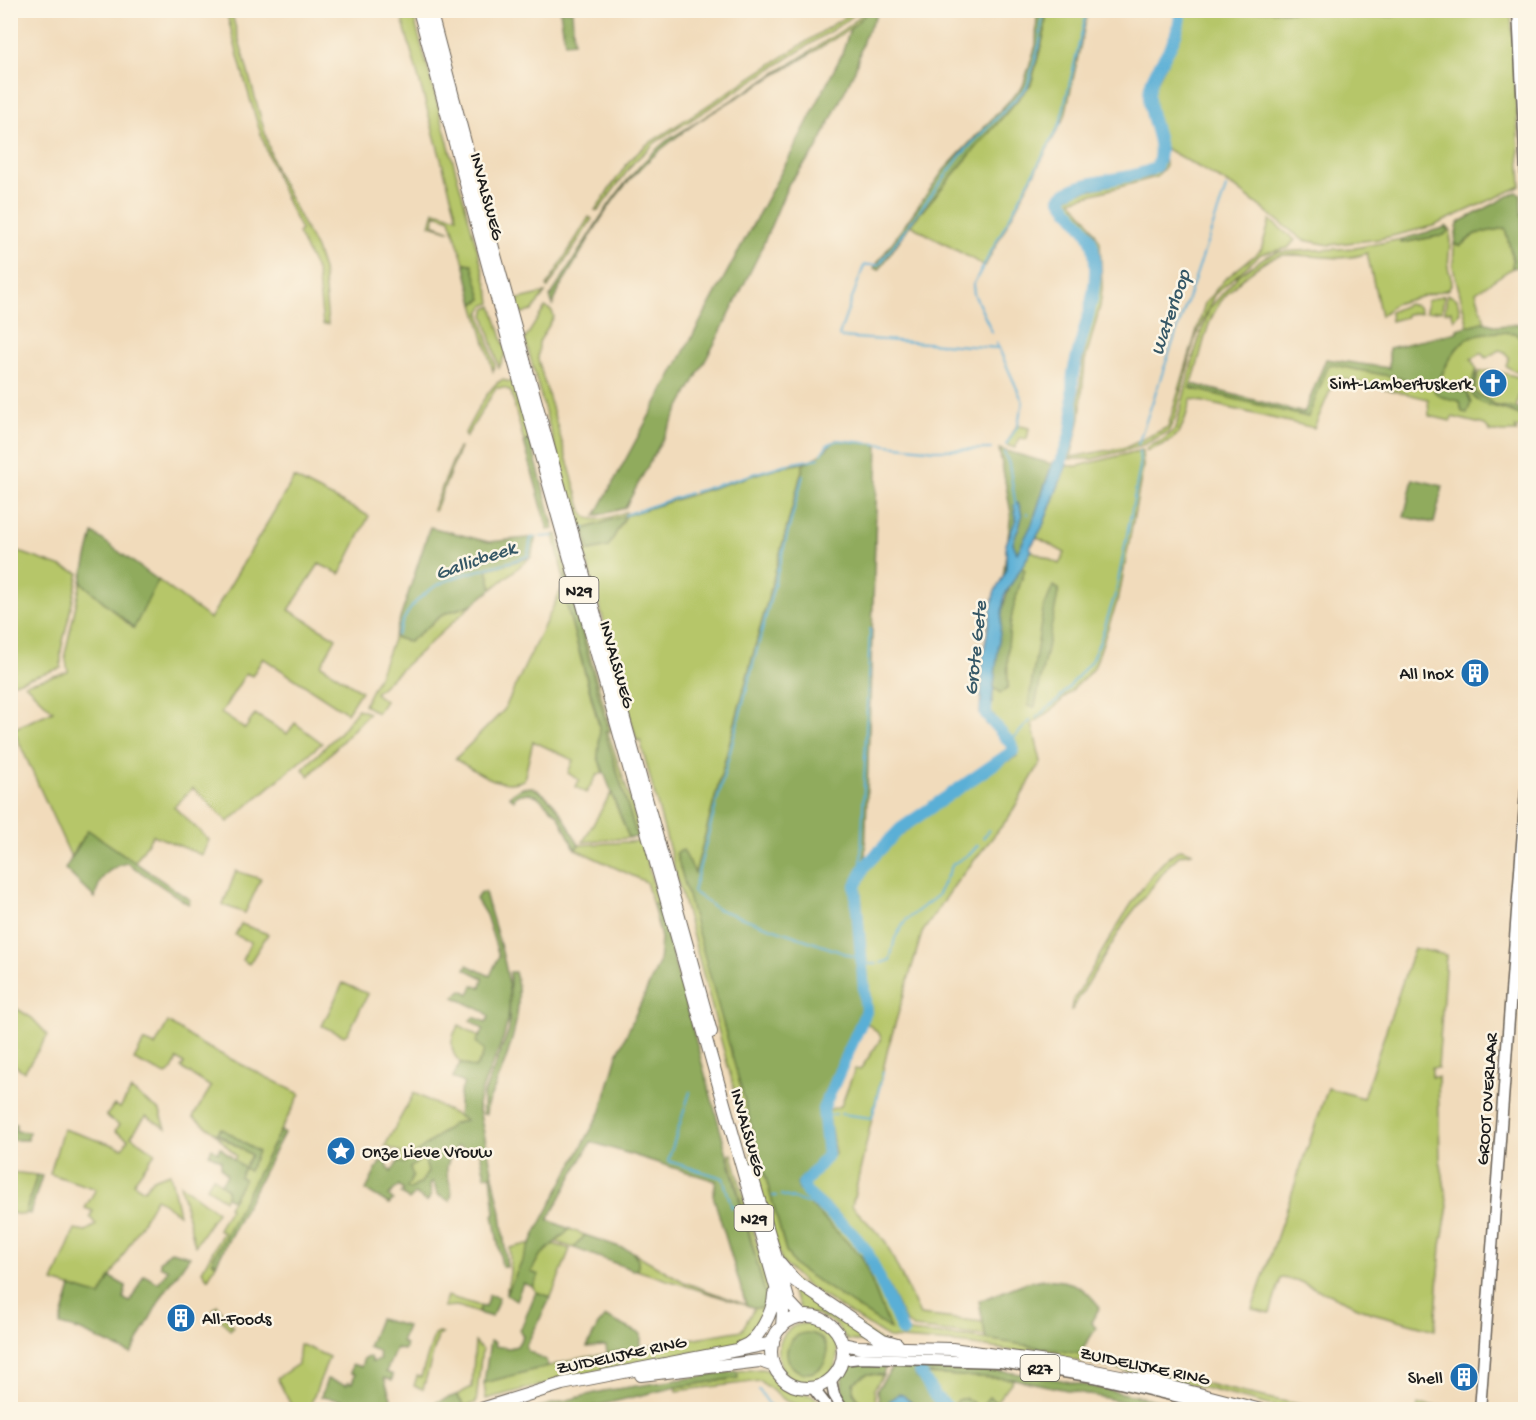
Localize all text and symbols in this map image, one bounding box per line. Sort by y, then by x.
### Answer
street label: INVALSWEG [464,151,507,243]
water label: Waterloop [1147,266,1198,359]
church icon: Sint-Lambertuskerk [1477,367,1509,399]
place label: Sint-Lambertuskerk [1330,375,1474,396]
water label: Gallicbeek [433,537,521,587]
road number: N29 [560,577,598,603]
water label: Grote Gete [961,599,994,697]
street label: INVALSWEG [593,619,638,711]
building icon: All Inox [1459,657,1491,689]
place label: All Inox [1400,665,1455,686]
street label: GROOT OVERLAAR [1473,1032,1504,1166]
street label: INVALSWEG [724,1087,769,1179]
place icon: Onze Lieve Vrouw [325,1135,357,1167]
place label: Onze Lieve Vrouw [362,1143,492,1164]
road number: N29 [734,1205,774,1231]
building icon: All-Foods [165,1302,197,1334]
place label: All-Foods [202,1310,273,1331]
street label: ZUIDELIJKE RING [555,1332,689,1380]
street label: ZUIDELIJKE RING [1078,1343,1212,1392]
road number: R27 [1020,1355,1060,1381]
building icon: Shell [1448,1361,1480,1393]
place label: Shell [1408,1369,1443,1390]

